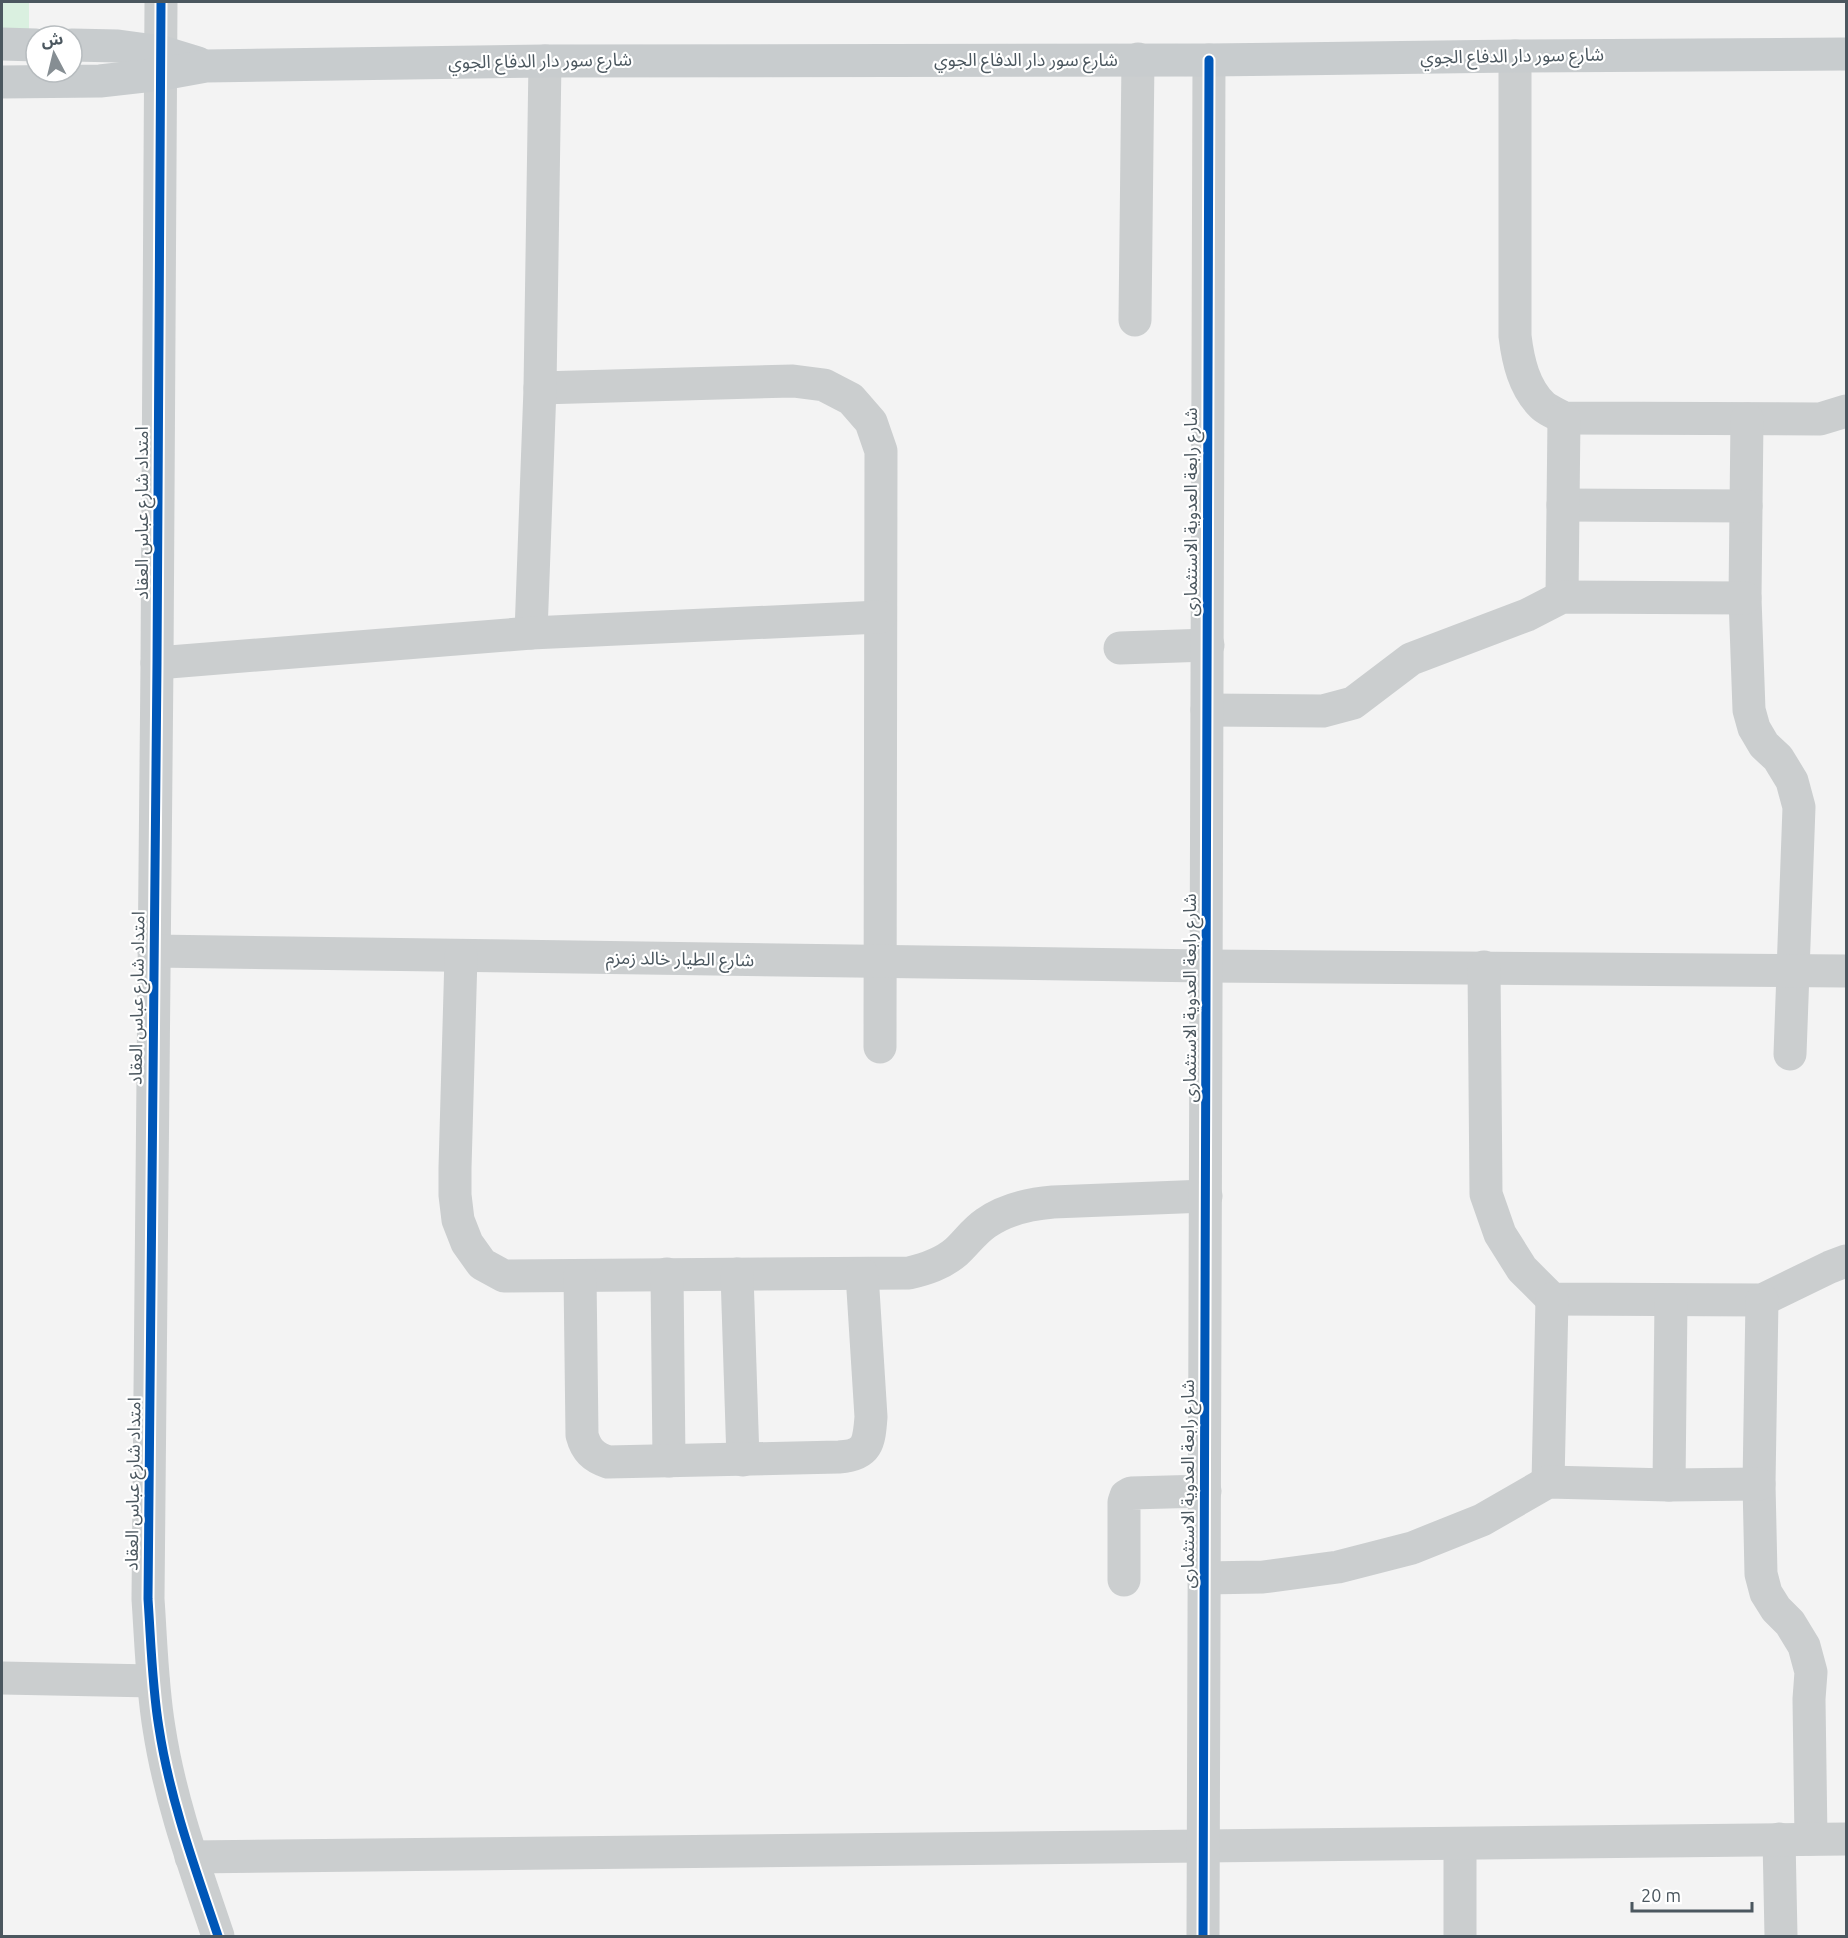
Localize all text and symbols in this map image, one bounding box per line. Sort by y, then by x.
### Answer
north arrow [24,24,84,84]
text: ش [40,29,64,50]
street label: شارع سور دار الدفاع الجوي [1420,43,1604,72]
street label: شارع سور دار الدفاع الجوي [448,48,632,77]
street label: شارع سور دار الدفاع الجوي [934,49,1118,74]
street label: شارع رابعة العدوية الاستثمارى [1180,407,1205,617]
street label: امتداد شارع عباس العقاد [131,426,156,600]
street label: شارع رابعة العدوية الاستثمارى [1179,893,1204,1103]
street label: امتداد شارع عباس العقاد [124,911,153,1085]
street label: شارع الطيار خالد زمزم [606,947,754,974]
street label: شارع رابعة العدوية الاستثمارى [1177,1379,1202,1589]
street label: امتداد شارع عباس العقاد [120,1397,149,1571]
scale bar [1632,1875,1752,1913]
text: 20 m [1641,1885,1681,1905]

